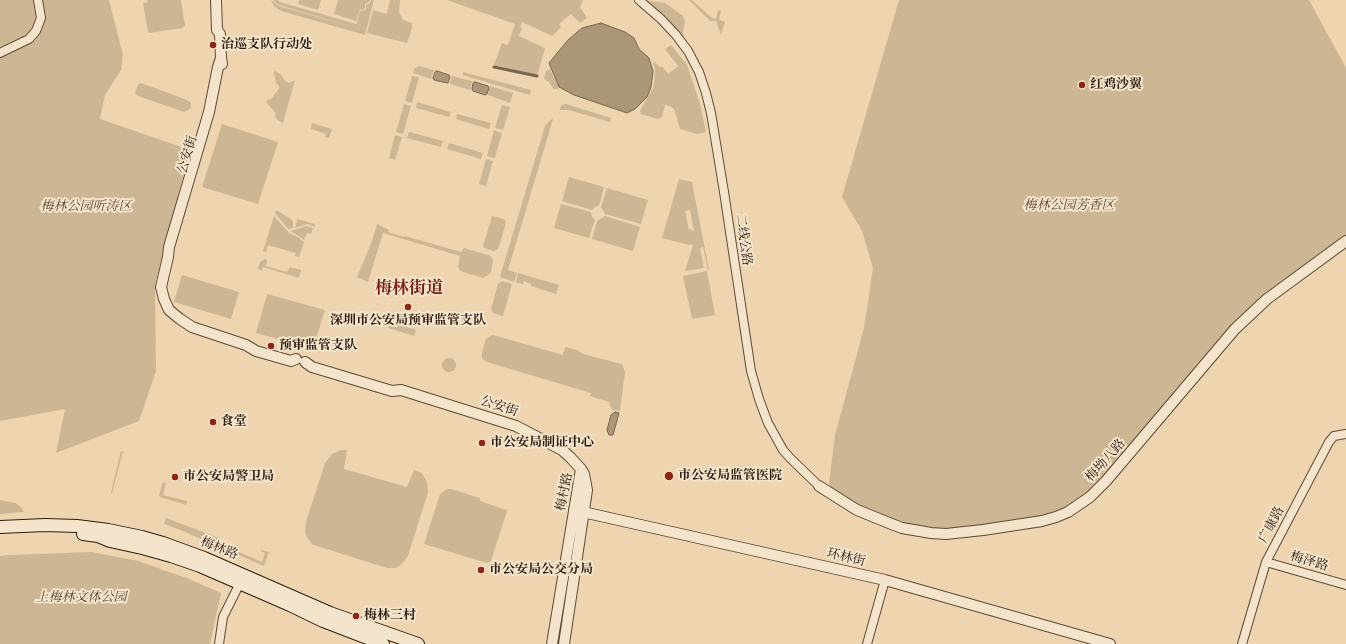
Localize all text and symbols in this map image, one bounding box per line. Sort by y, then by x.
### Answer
place label: 治巡支队行动处 [221,37,312,53]
marker: 治巡支队行动处 [208,40,218,50]
place label: 红鸡沙翼 [1090,77,1142,93]
marker: 红鸡沙翼 [1077,80,1087,90]
street label: 公安街 [175,134,201,176]
park label: 梅林公园芳香区 [1024,198,1114,214]
park label: 梅林公园听涛区 [41,199,131,215]
street label: 二线公路 [732,213,754,267]
district label: 梅林街道 [375,279,443,299]
marker: 深圳市公安局预审监管支队 [403,302,413,312]
place label: 深圳市公安局预审监管支队 [330,313,486,329]
place label: 预审监管支队 [279,338,357,354]
marker: 预审监管支队 [266,341,276,351]
street label: 公安街 [478,394,520,420]
place label: 食堂 [221,414,247,430]
marker: 食堂 [208,417,218,427]
place label: 市公安局制证中心 [490,435,594,451]
street label: 梅坳八路 [1083,436,1129,486]
marker: 市公安局制证中心 [477,438,487,448]
place label: 市公安局监管医院 [678,468,782,484]
place label: 市公安局警卫局 [183,469,274,485]
marker: 市公安局监管医院 [663,470,675,482]
street label: 梅村路 [553,471,577,513]
marker: 市公安局警卫局 [170,472,180,482]
street label: 广康路 [1256,504,1288,546]
street label: 梅林路 [198,534,240,564]
street label: 环林街 [825,546,867,570]
street label: 梅泽路 [1288,549,1330,575]
place label: 市公安局公交分局 [489,562,593,578]
marker: 市公安局公交分局 [476,565,486,575]
park label: 上梅林文体公园 [36,590,126,606]
place label: 梅林三村 [364,608,416,624]
marker: 梅林三村 [351,611,361,621]

